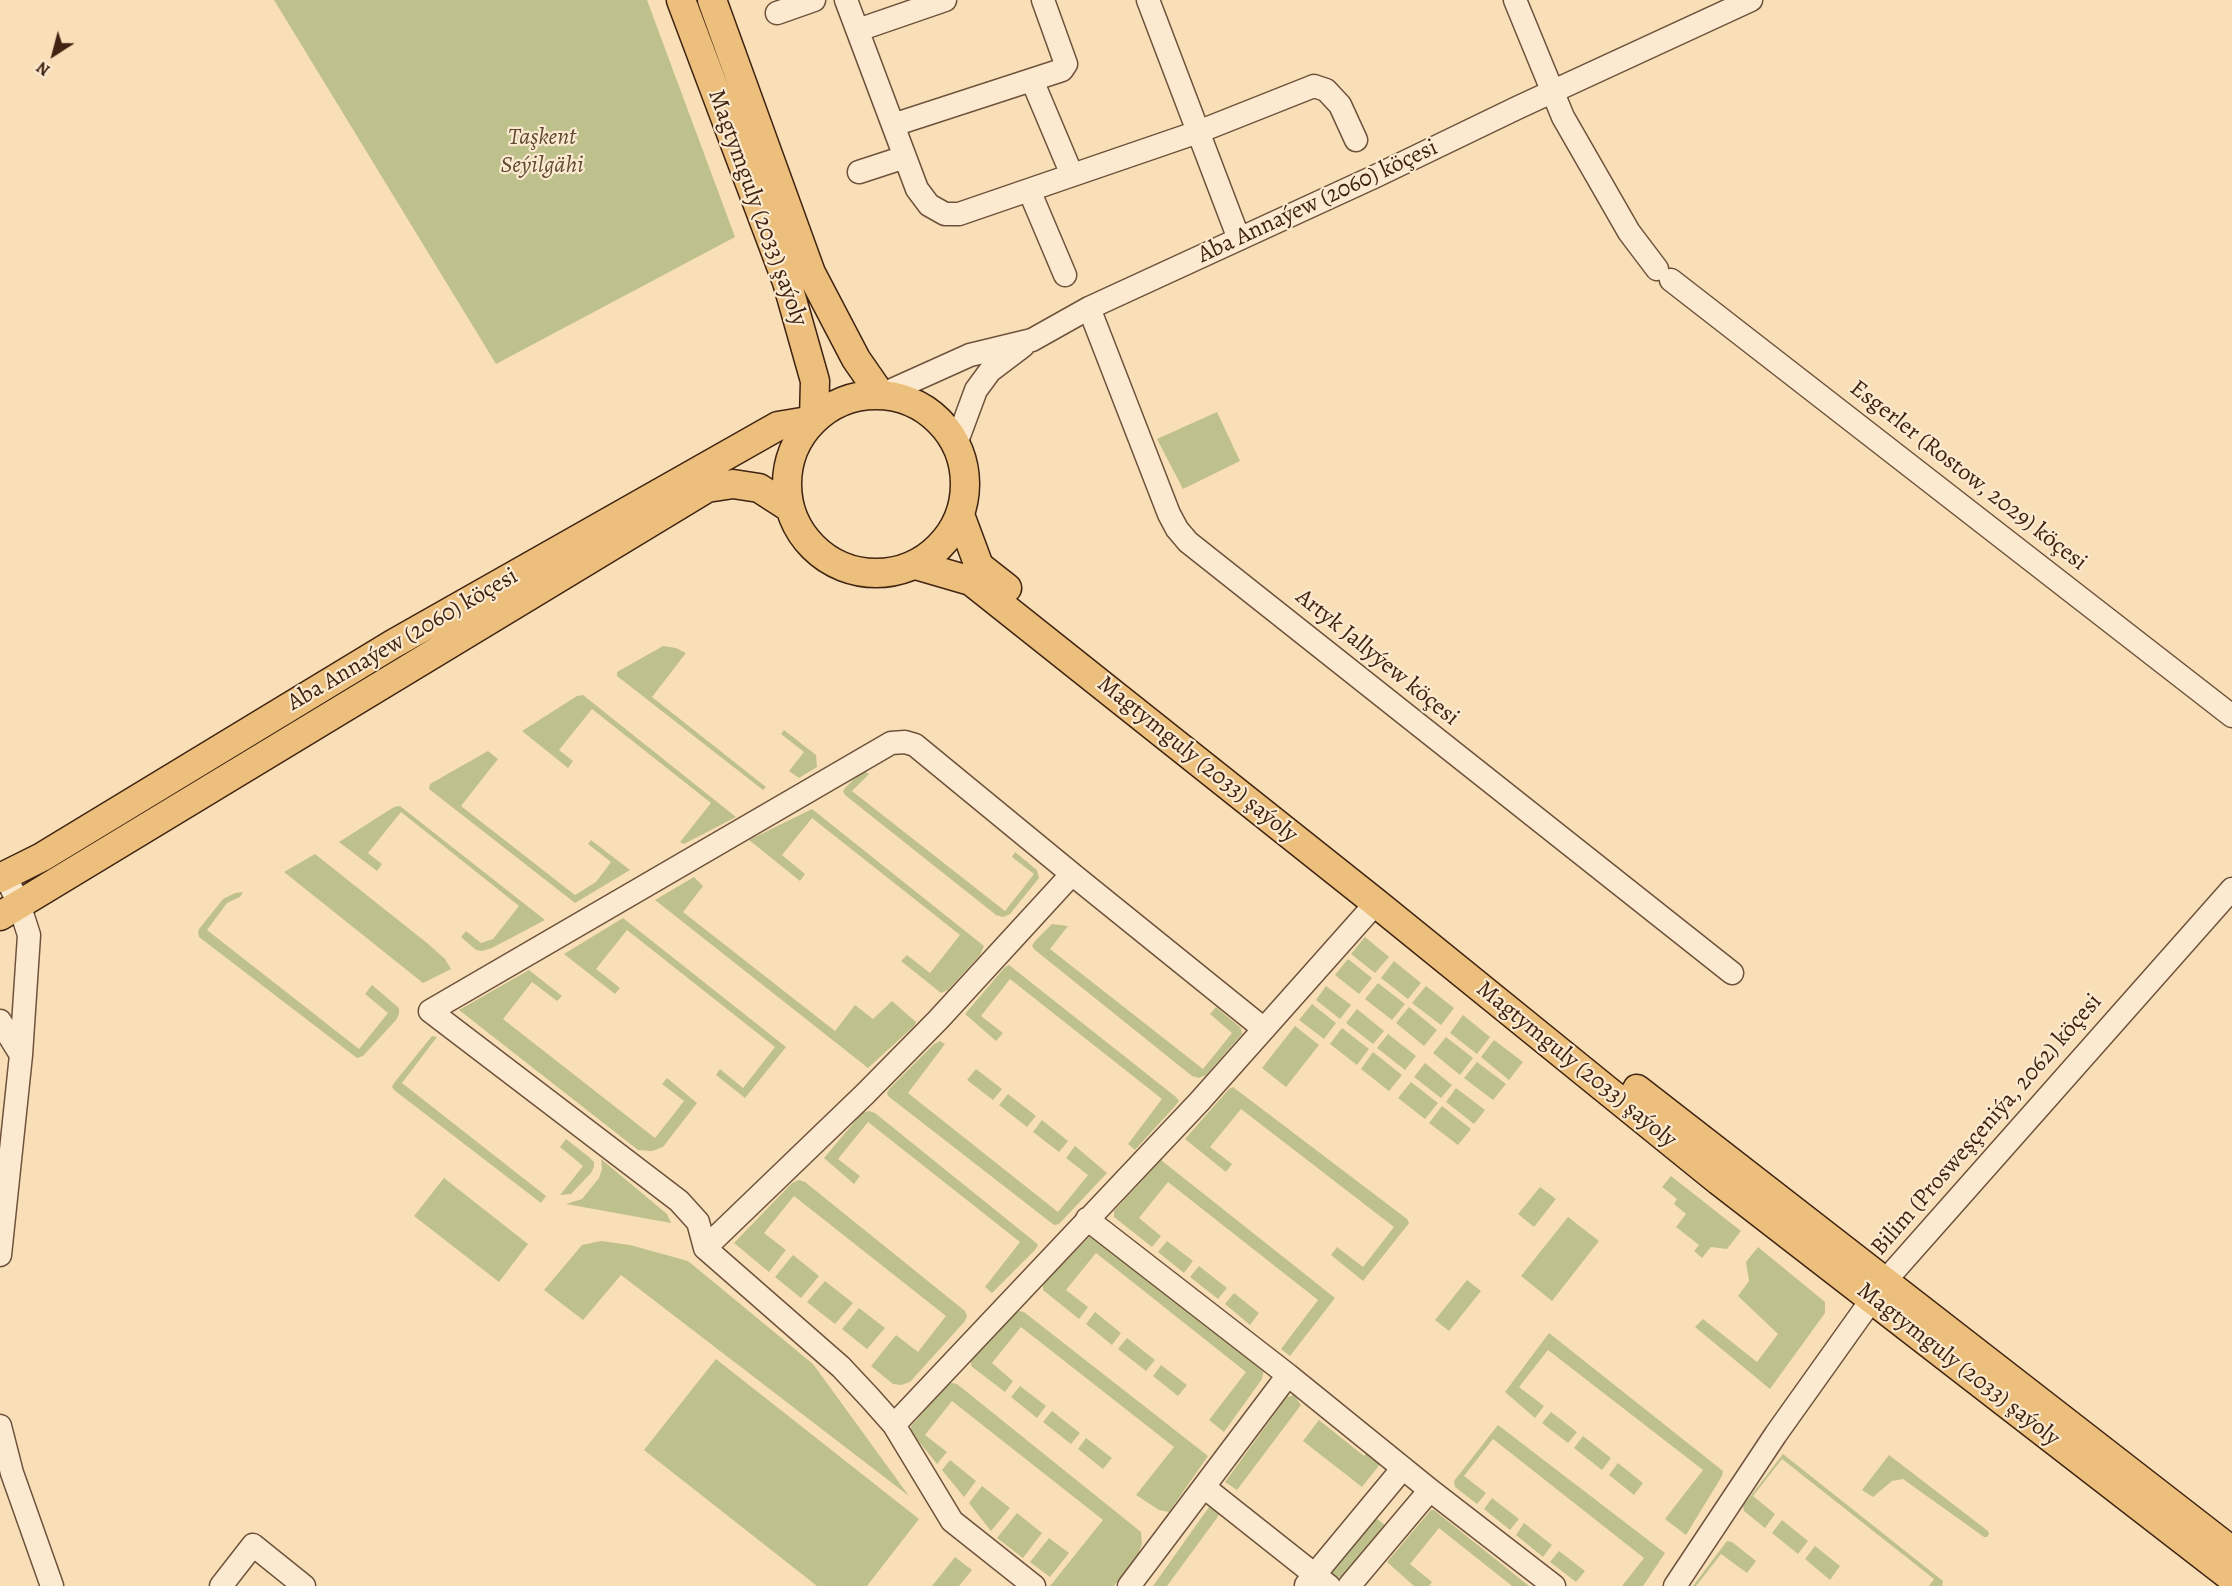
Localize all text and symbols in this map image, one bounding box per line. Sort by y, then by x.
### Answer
north arrow [24,24,84,84]
text: N [32,56,55,81]
street label: Magtymguly (2033) şaýoly [701,86,813,330]
park label: Taşkent Seýilgähi [501,124,583,180]
street label: Aba Annaýew (2060) köçesi [1193,134,1443,270]
street label: Esgerler (Rostow, 2029) köçesi [1844,374,2092,578]
street label: Aba Annaýew (2060) köçesi [283,562,523,718]
street label: Artyk Jallyýew köçesi [1289,583,1465,733]
street label: Magtymguly (2033) şaýoly [1091,670,1303,850]
street label: Magtymguly (2033) şaýoly [1470,975,1682,1155]
street label: Bilim (Prosweşçeniýa, 2062) köçesi [1865,988,2109,1262]
street label: Magtymguly (2033) şaýoly [1851,1277,2065,1453]

